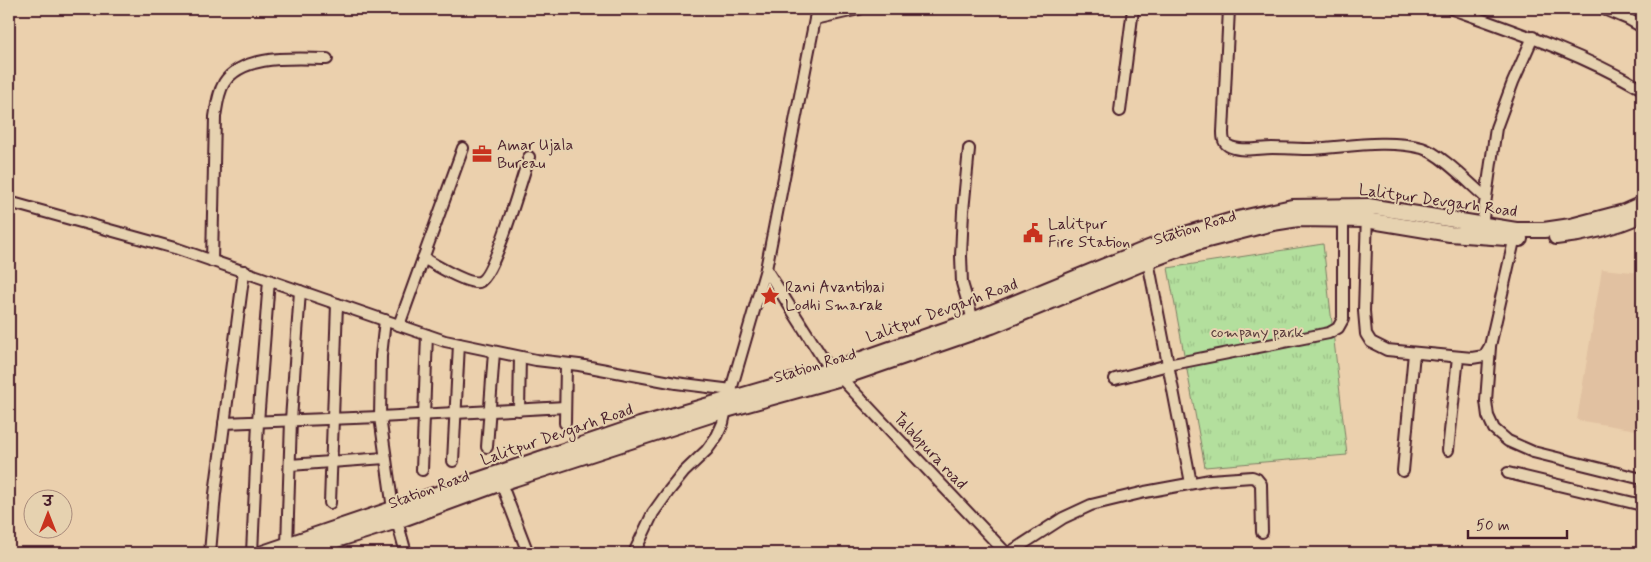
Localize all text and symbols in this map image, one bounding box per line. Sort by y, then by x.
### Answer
place label: Amar Ujala Bureau [497,135,573,174]
office icon: Amar Ujala Bureau [471,143,493,165]
street label: Lalitpur Devgarh Road [1357,179,1519,223]
street label: Station Road [1151,205,1239,251]
place label: Lalitpur Fire Station [1048,214,1130,253]
public building icon: Lalitpur Fire Station [1022,222,1044,244]
street label: Lalitpur Devgarh Road [863,274,1021,349]
place label: Rani Avantibai Lodhi Smarak [785,277,885,316]
place icon: Rani Avantibai Lodhi Smarak [759,285,781,307]
park label: company park [1211,322,1303,343]
street label: Station Road [771,343,859,389]
street label: Lalitpur Devgarh Road [478,399,636,472]
street label: Talabpura road [889,408,971,494]
street label: Station Road [385,466,473,514]
north arrow [22,490,72,540]
text: उ [41,493,54,511]
scale bar [1468,507,1567,539]
text: 50 m [1476,516,1510,536]

